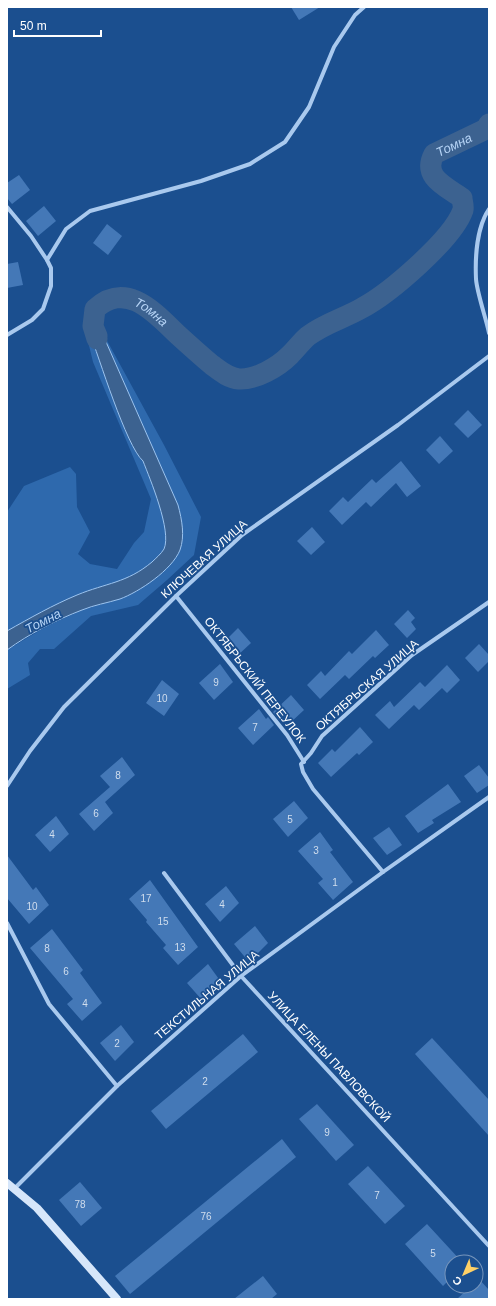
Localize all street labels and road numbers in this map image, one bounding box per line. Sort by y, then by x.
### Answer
street label: КЛЮЧЕВАЯ УЛИЦА [158,517,250,601]
street label: ОКТЯБРЬСКИЙ ПЕРЕУЛОК [202,614,309,746]
street label: ОКТЯБРЬСКАЯ УЛИЦА [313,636,421,734]
street label: ТЕКСТИЛЬНАЯ УЛИЦА [152,947,262,1043]
street label: УЛИЦА ЕЛЕНЫ ПАВЛОВСКОЙ [265,988,394,1125]

